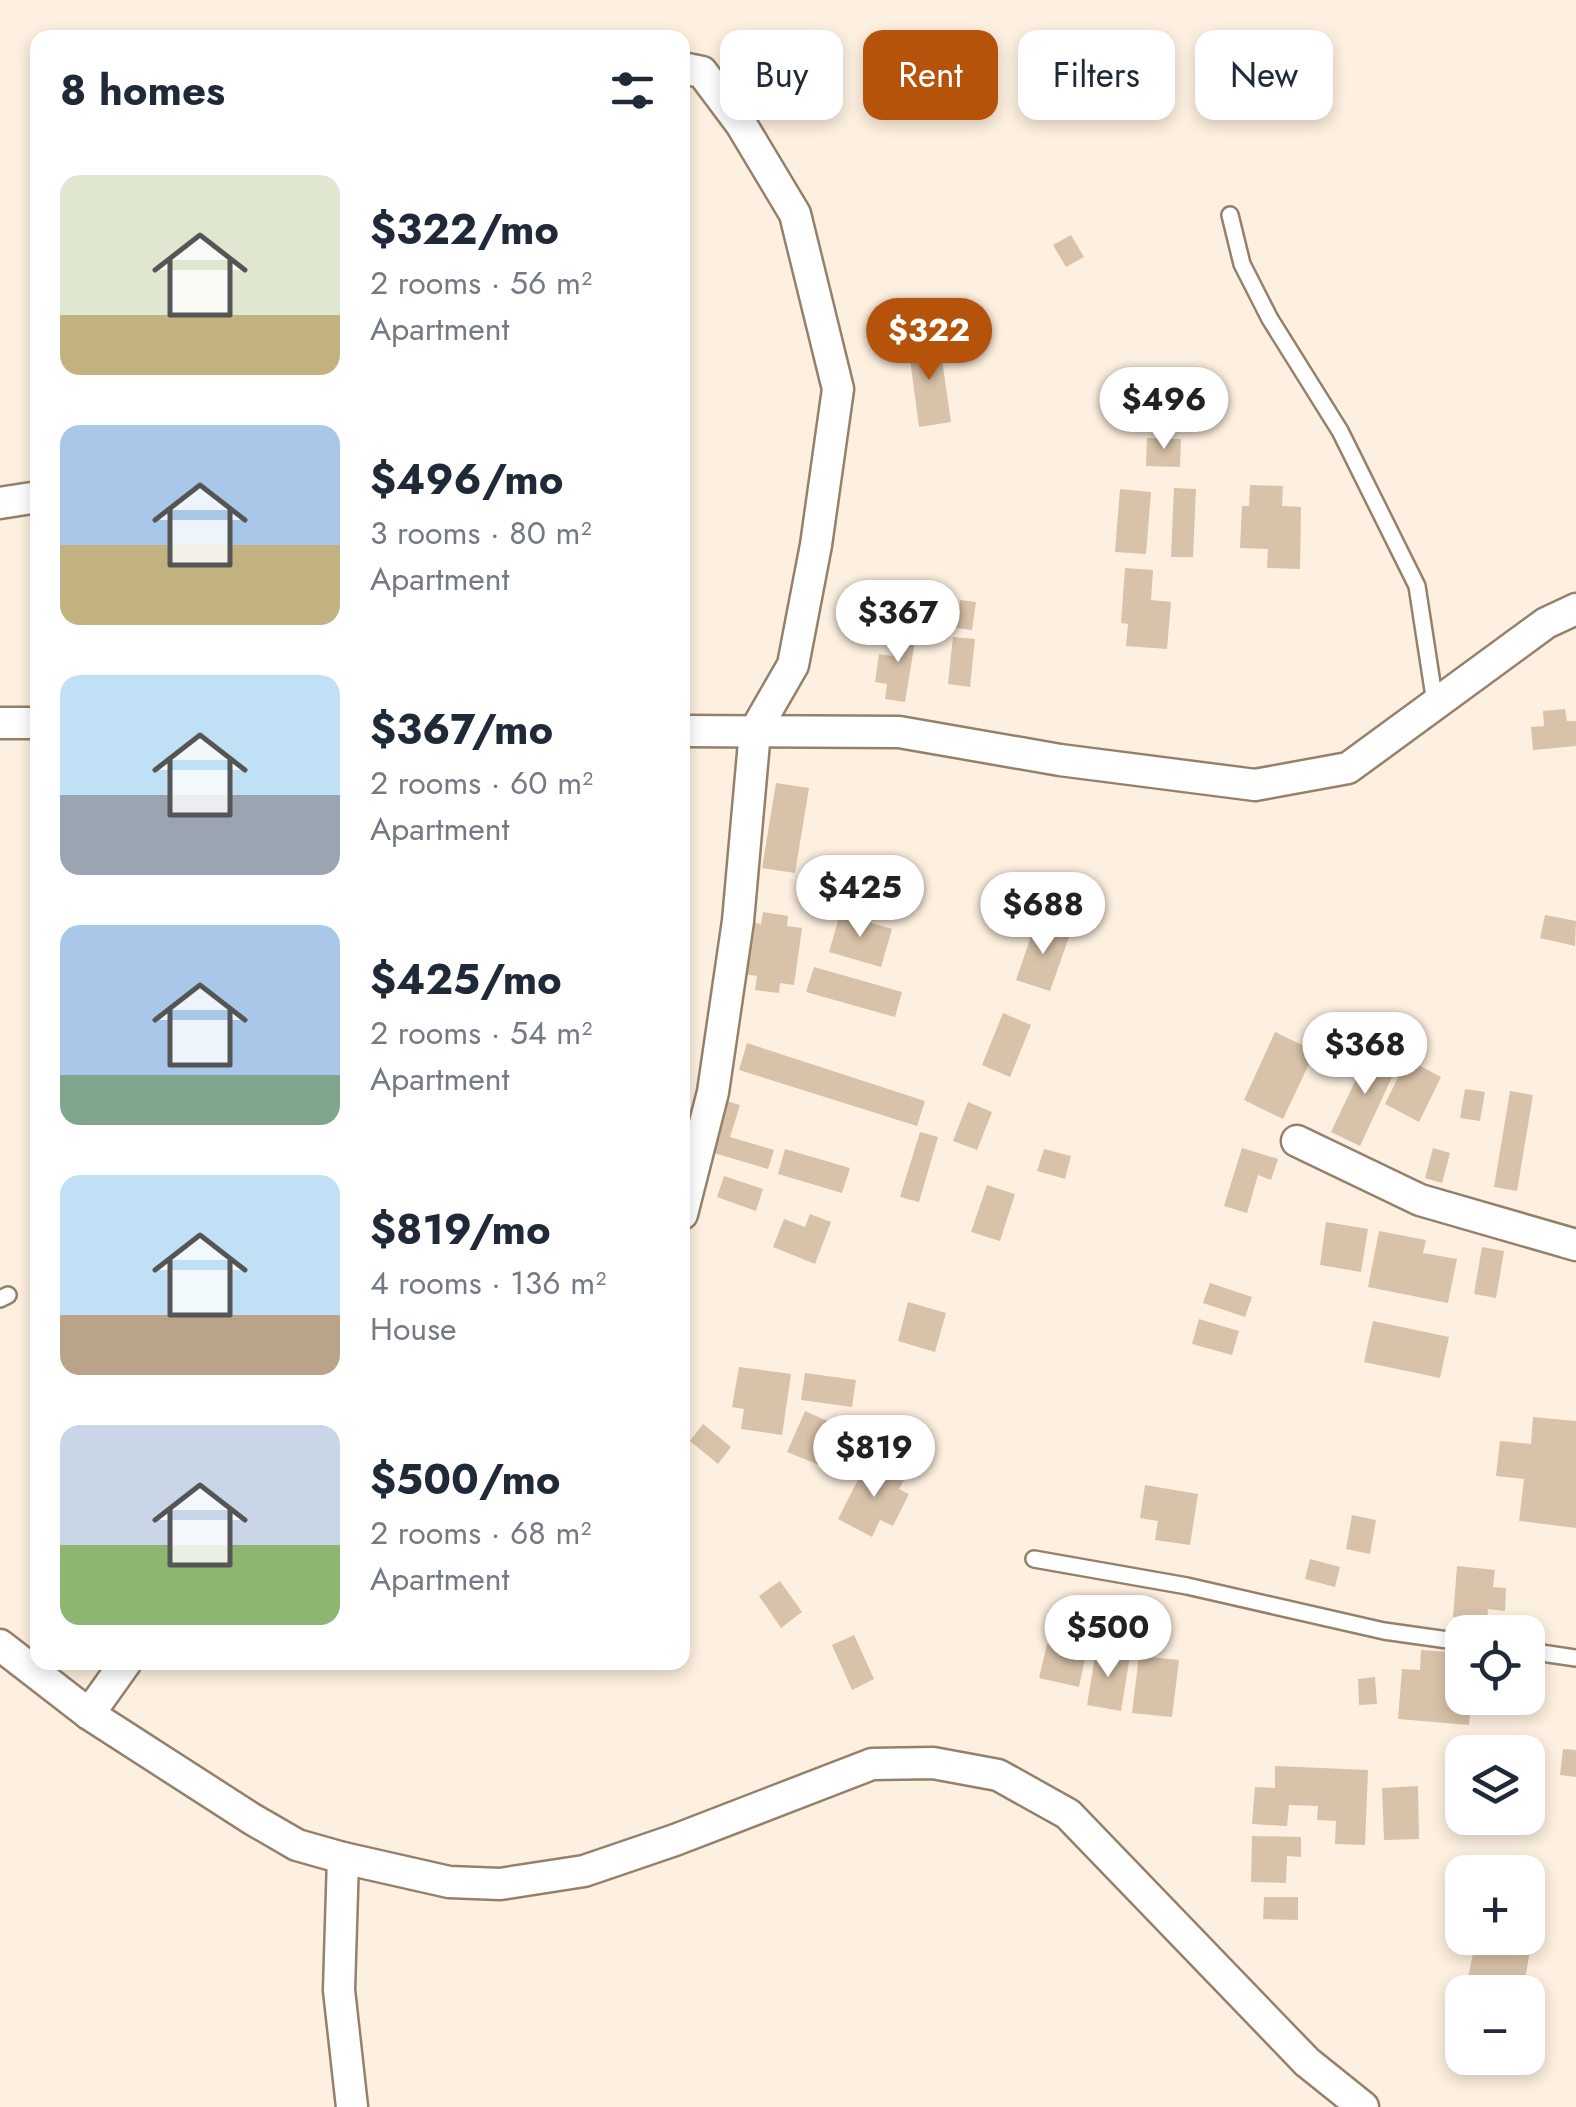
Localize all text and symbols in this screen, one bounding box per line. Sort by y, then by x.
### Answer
chip: Buy [720,30,843,120]
chip: Rent [863,30,998,120]
chip: Filters [1018,30,1175,120]
chip: New [1195,30,1333,120]
text: 8 homes [60,60,225,121]
icon: filters [605,63,660,118]
text: $322/mo [370,199,559,260]
icon: home [140,215,260,335]
text: 2 rooms · 56 m² [370,260,592,306]
pin: $322 [870,298,988,383]
text: Apartment [370,306,509,352]
text: $322 [888,307,970,353]
pin: $496 [1105,367,1223,452]
text: $496 [1121,376,1207,422]
text: $496/mo [370,449,563,510]
icon: home [140,465,260,585]
text: 3 rooms · 80 m² [370,510,591,556]
text: Apartment [370,556,509,602]
pin: $367 [839,580,957,665]
text: $367 [858,589,938,635]
text: $367/mo [370,699,553,760]
icon: home [140,715,260,835]
text: 2 rooms · 60 m² [370,760,593,806]
text: Apartment [370,806,509,852]
pin: $425 [801,855,919,940]
text: $425 [818,864,902,910]
pin: $688 [984,872,1102,957]
text: $688 [1002,881,1084,927]
text: $425/mo [370,949,562,1010]
icon: home [140,965,260,1085]
text: 2 rooms · 54 m² [370,1010,592,1056]
pin: $368 [1306,1012,1424,1097]
text: $368 [1324,1021,1406,1067]
text: Apartment [370,1056,509,1102]
text: $819/mo [370,1199,551,1260]
icon: home [140,1215,260,1335]
text: 4 rooms · 136 m² [370,1260,606,1306]
text: House [370,1306,457,1352]
pin: $819 [815,1415,933,1500]
text: $819 [835,1424,913,1470]
text: $500/mo [370,1449,561,1510]
icon: home [140,1465,260,1585]
text: 2 rooms · 68 m² [370,1510,591,1556]
text: Apartment [370,1556,509,1602]
pin: $500 [1049,1595,1167,1680]
text: $500 [1067,1604,1149,1650]
map controls [1445,1615,1545,2075]
button: locate [1445,1615,1545,1715]
button: layers [1445,1735,1545,1835]
button: + [1445,1855,1545,1955]
button: − [1445,1975,1545,2075]

